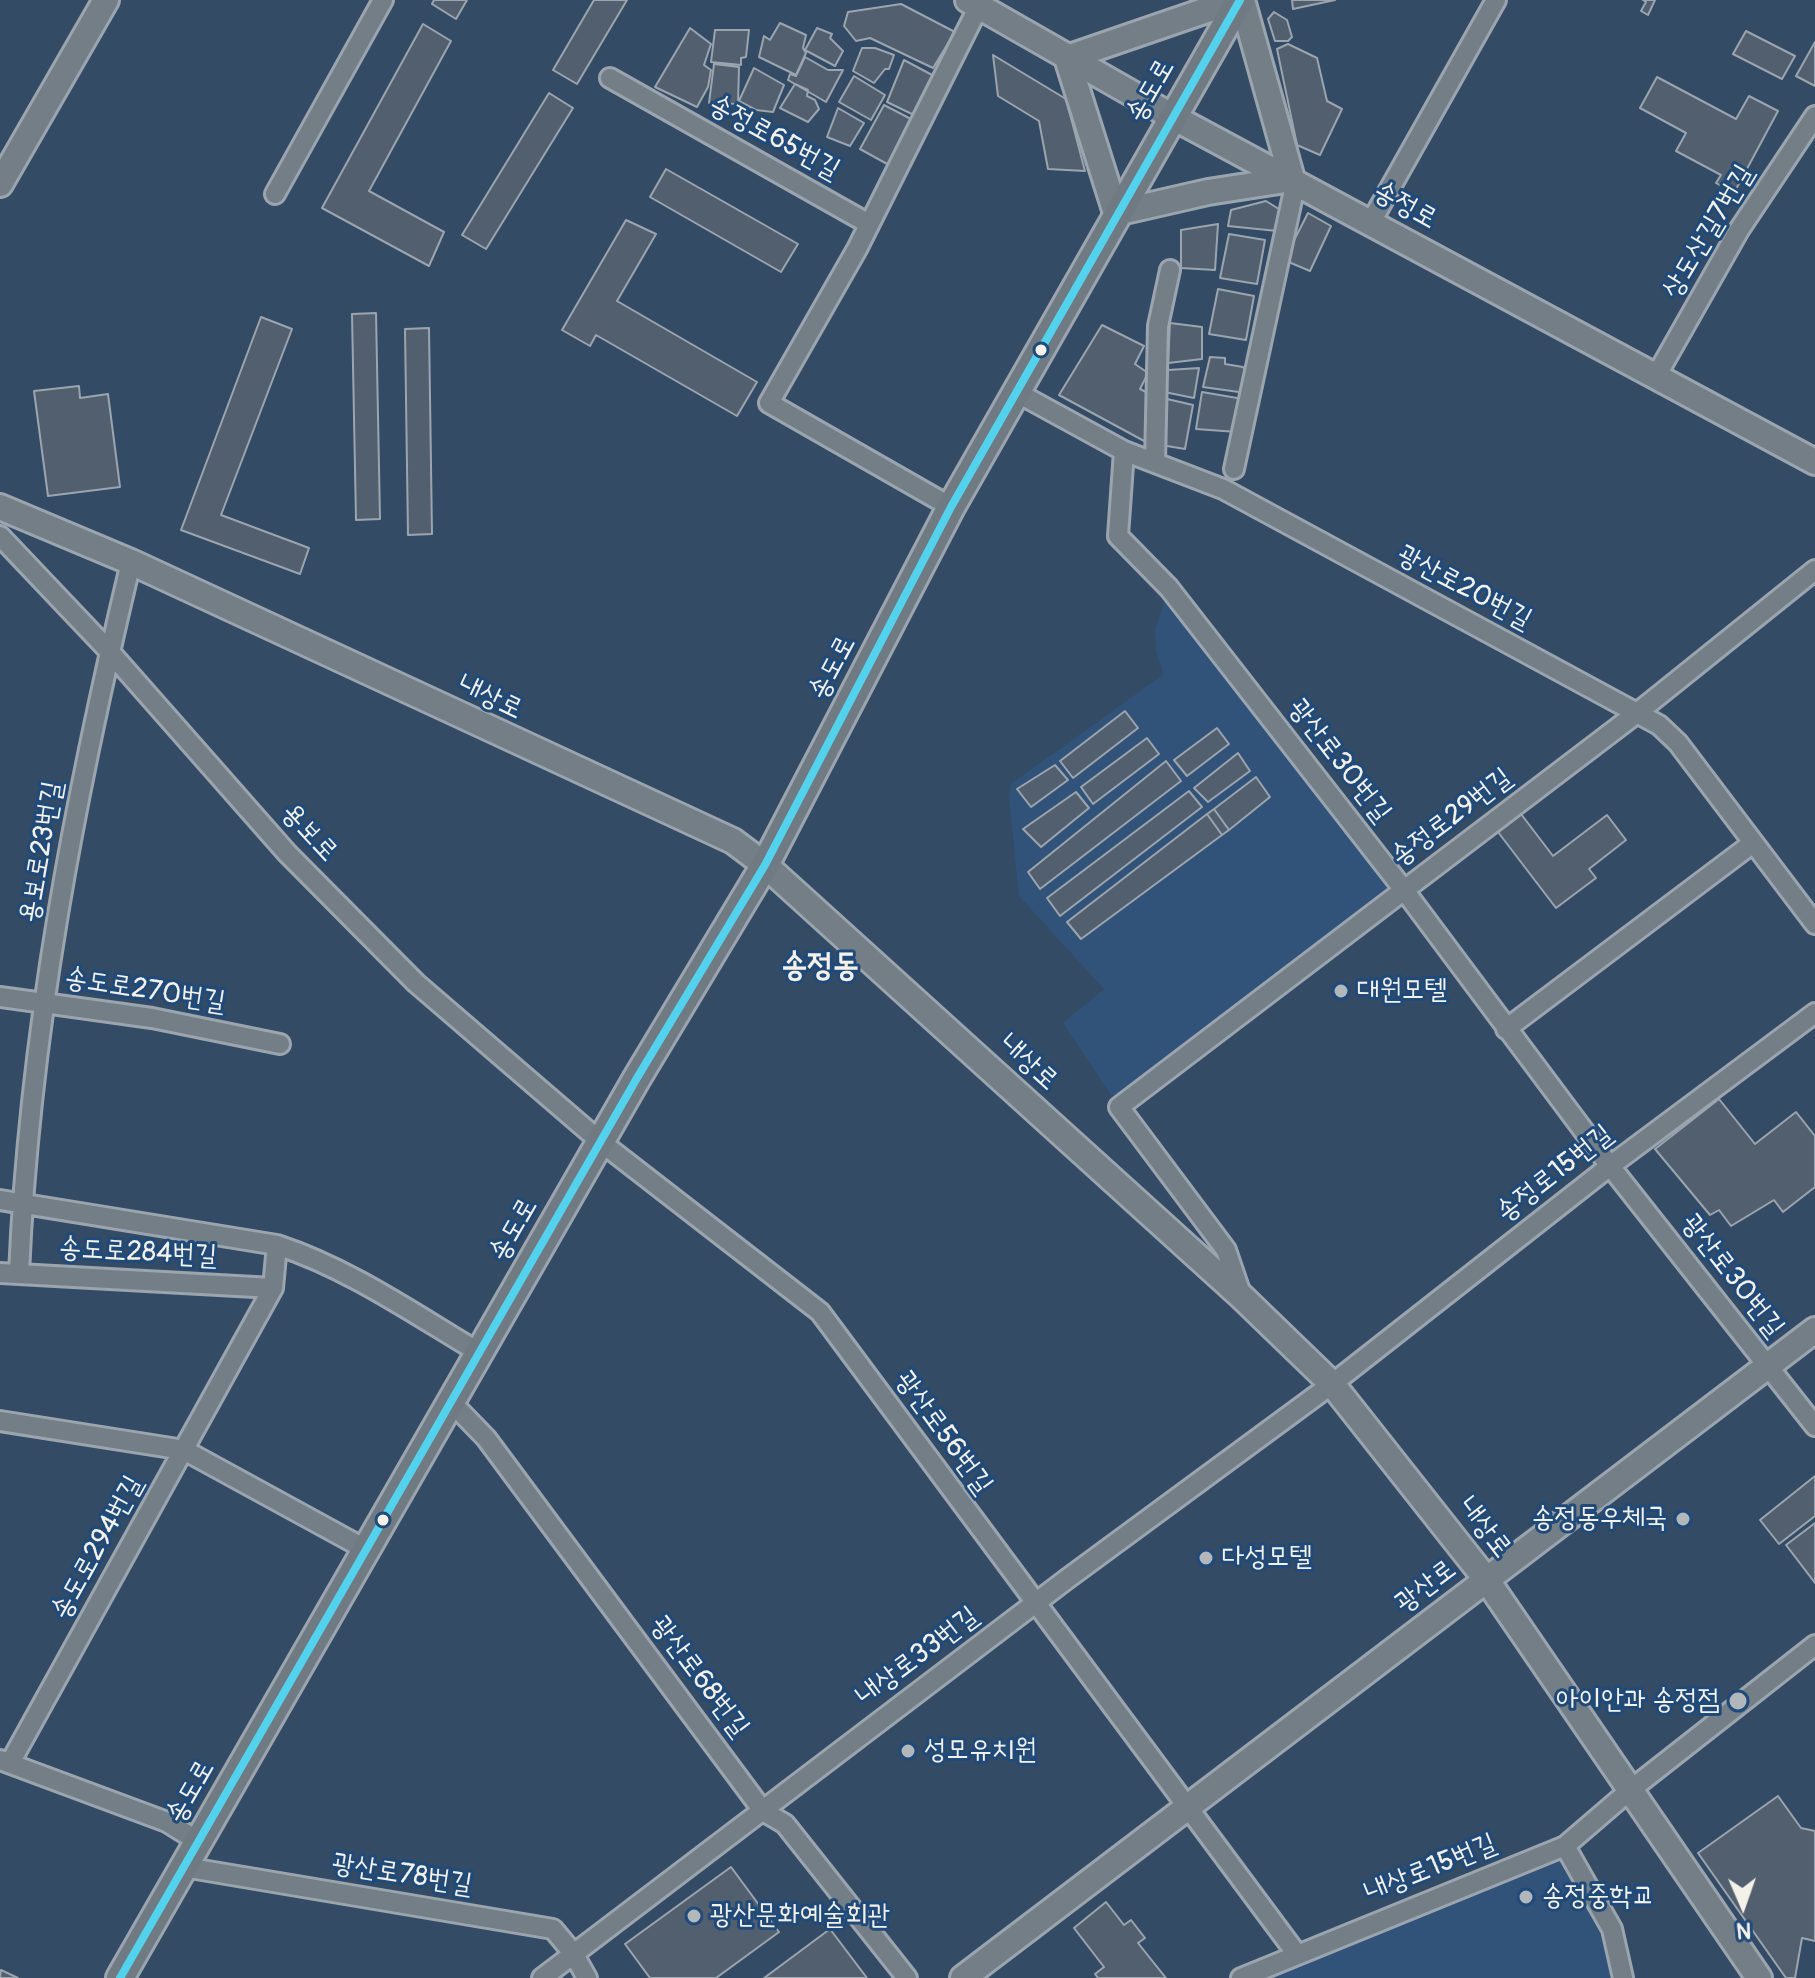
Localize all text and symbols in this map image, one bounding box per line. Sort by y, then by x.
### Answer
street label: 송도로 [1120,53,1182,129]
street label: 송정로65번길 [703,88,845,188]
street label: 상도산길7번길 [1656,159,1762,305]
street label: 송정로 [1367,175,1443,237]
unlabelled marker [1033,342,1049,358]
street label: 광산로20번길 [1391,539,1537,637]
street label: 송도로 [802,630,864,706]
street label: 내상로 [452,668,528,728]
street label: 광산로30번길 [1280,693,1398,829]
street label: 송정로29번길 [1385,762,1519,874]
street label: 용보로23번길 [13,779,71,925]
street label: 용보로 [274,797,344,869]
district label: 송정동 [781,948,859,986]
street label: 송도로270번길 [62,962,228,1020]
place label: 대원모텔 [1357,974,1447,1008]
marker: 대원모텔 [1332,982,1350,1000]
street label: 내상로 [992,1028,1064,1098]
street label: 송정로15번길 [1490,1118,1620,1230]
street label: 송도로 [483,1192,545,1268]
street label: 광산로30번길 [1673,1208,1791,1344]
street label: 송도로284번길 [58,1232,218,1274]
street label: 광산로56번길 [887,1365,999,1501]
street label: 송도로294번길 [45,1470,151,1626]
street label: 내상로 [1450,1491,1518,1565]
place label: 송정동우체국 [1532,1502,1667,1536]
marker: 송정동우체국 [1674,1510,1692,1528]
unlabelled marker [375,1512,391,1528]
place label: 다성모텔 [1222,1541,1312,1575]
marker: 다성모텔 [1197,1549,1215,1567]
street label: 광산로 [1389,1553,1463,1621]
street label: 내상로33번길 [850,1600,986,1714]
street label: 광산로68번길 [643,1610,755,1744]
place label: 아이안과 송정점 [1556,1684,1720,1718]
marker: 아이안과 송정점 [1727,1690,1749,1712]
place label: 성모유치원 [924,1734,1037,1768]
marker: 성모유치원 [899,1742,917,1760]
street label: 송도로 [160,1754,222,1830]
street label: 내상로15번길 [1360,1827,1502,1911]
street label: 광산로78번길 [329,1847,475,1903]
north arrow [1703,1866,1783,1946]
place label: 송정중학교 [1542,1880,1655,1914]
marker: 송정중학교 [1517,1888,1535,1906]
place label: 광산문화예술회관 [710,1899,890,1933]
marker: 광산문화예술회관 [685,1907,703,1925]
text: N [1736,1916,1752,1944]

